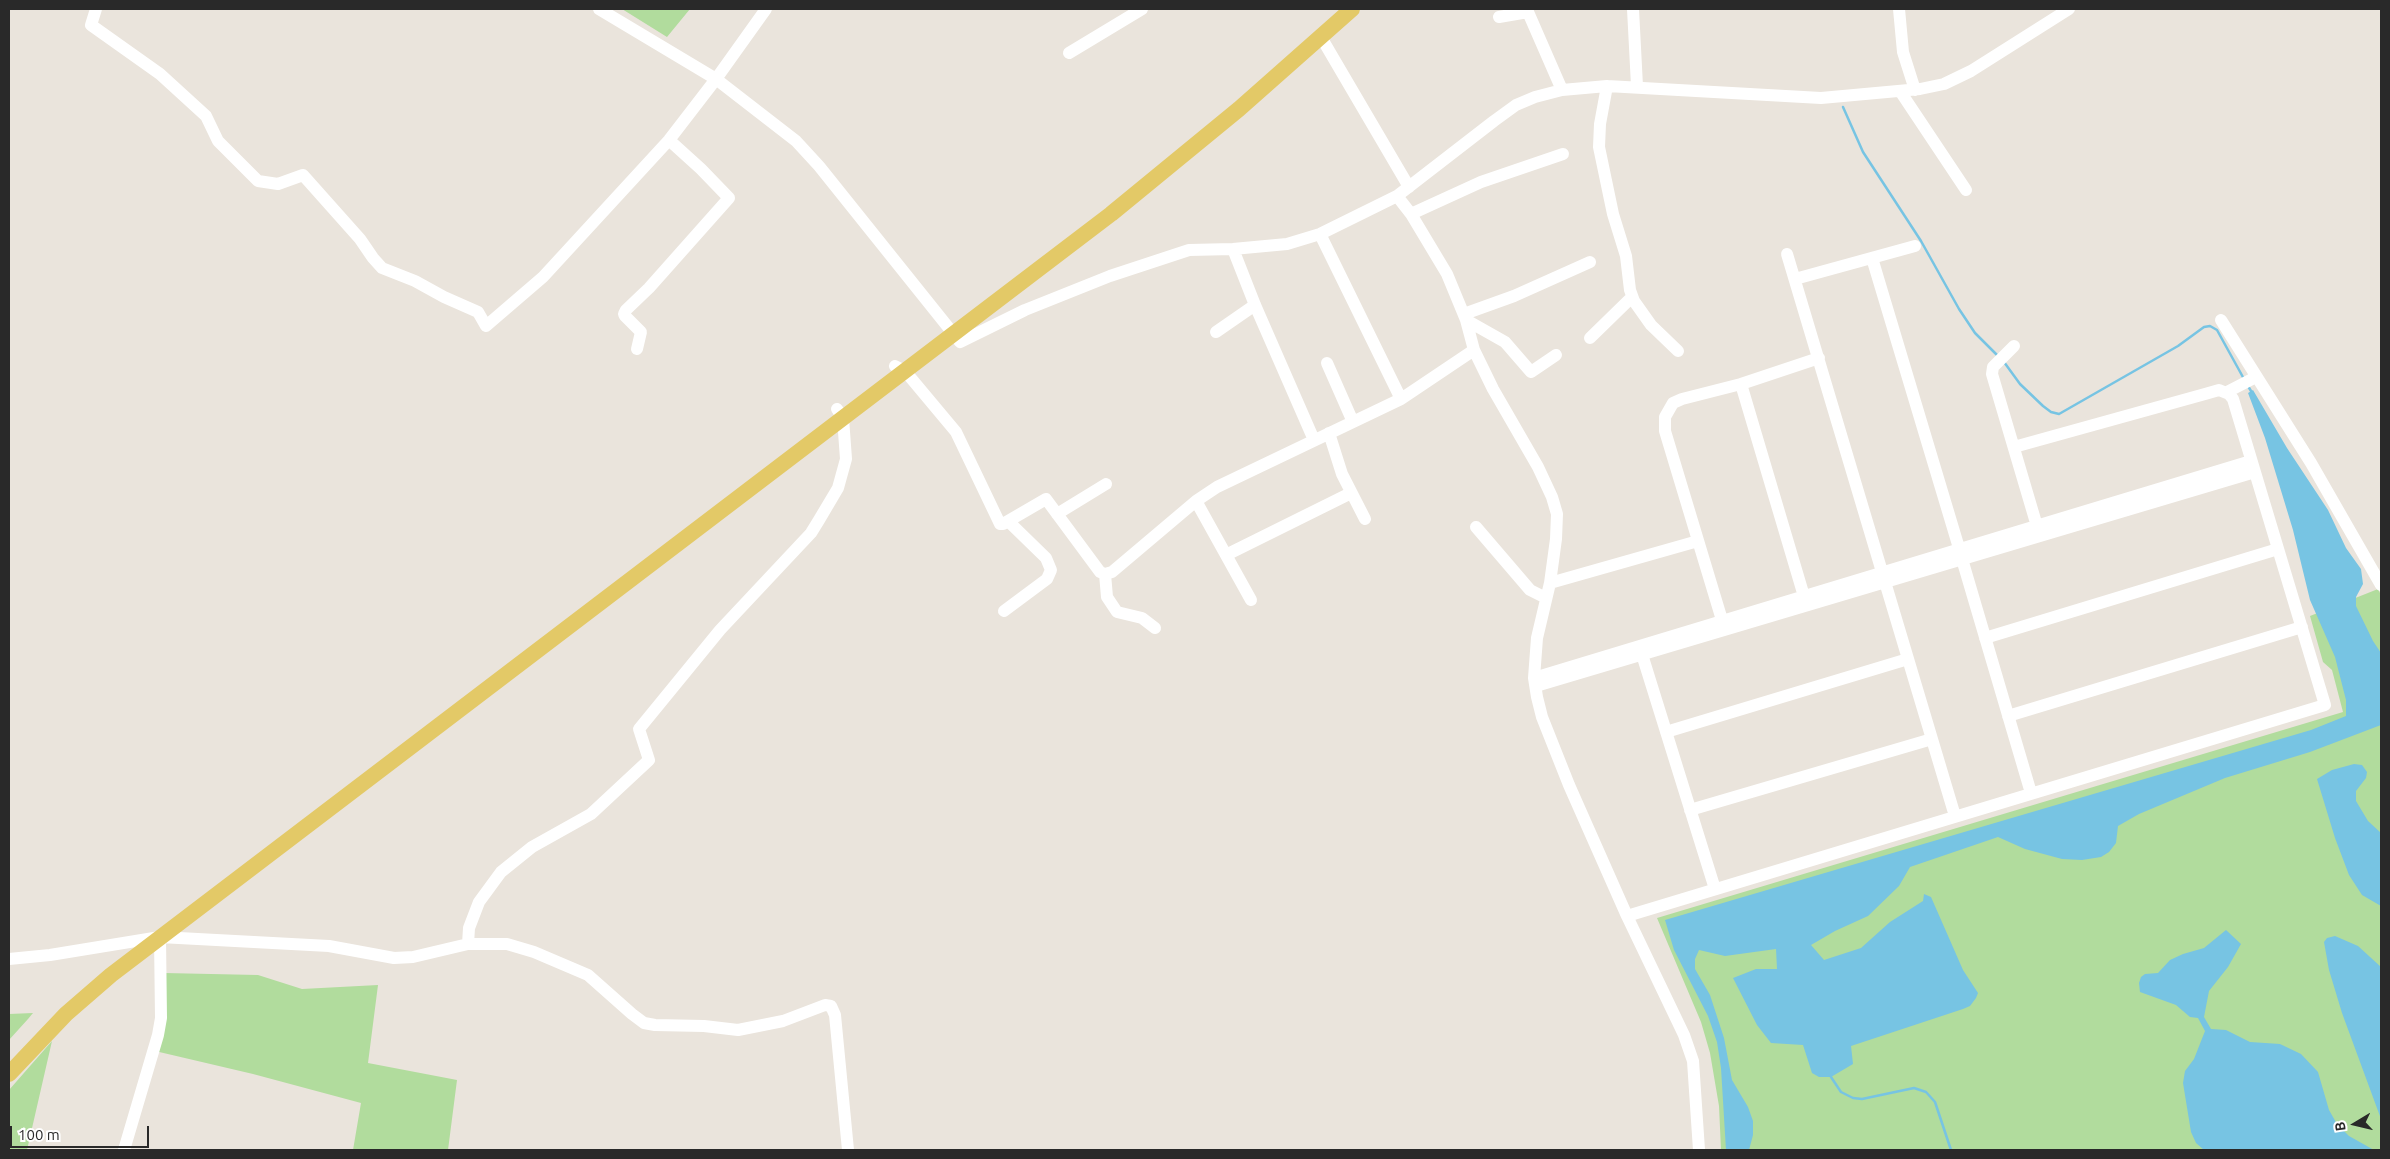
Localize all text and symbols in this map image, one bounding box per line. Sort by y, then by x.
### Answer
north arrow [2330,1099,2380,1149]
scale bar [12,1116,151,1148]
text: B [2332,1121,2349,1132]
text: 100 m [18,1126,60,1143]

